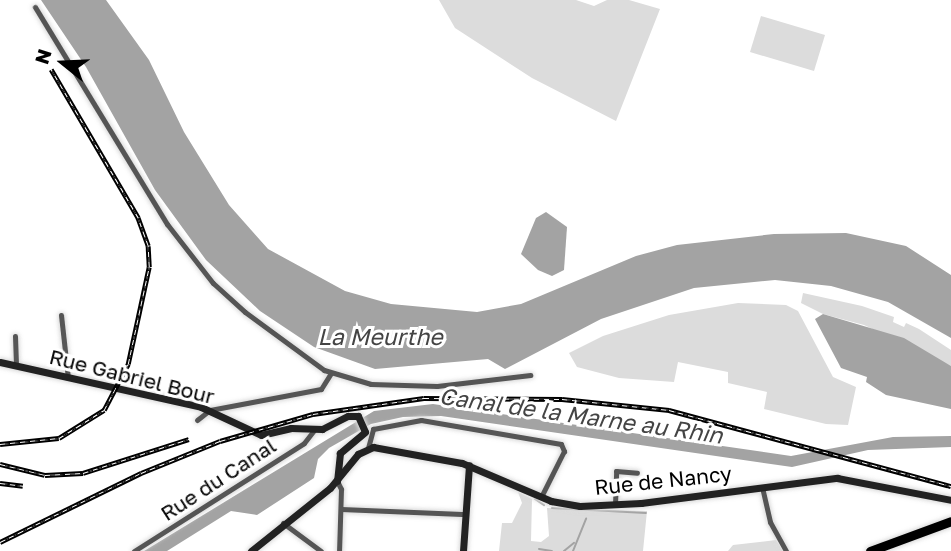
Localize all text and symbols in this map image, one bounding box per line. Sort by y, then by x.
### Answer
north arrow [28,28,98,98]
text: N [29,46,56,67]
water label: La Meurthe [317,322,443,350]
street label: Rue Gabriel Bour [47,343,217,409]
water label: Canal de la Marne au Rhin [437,381,725,449]
street label: Rue du Canal [156,432,280,526]
street label: Rue de Nancy [593,460,733,500]

